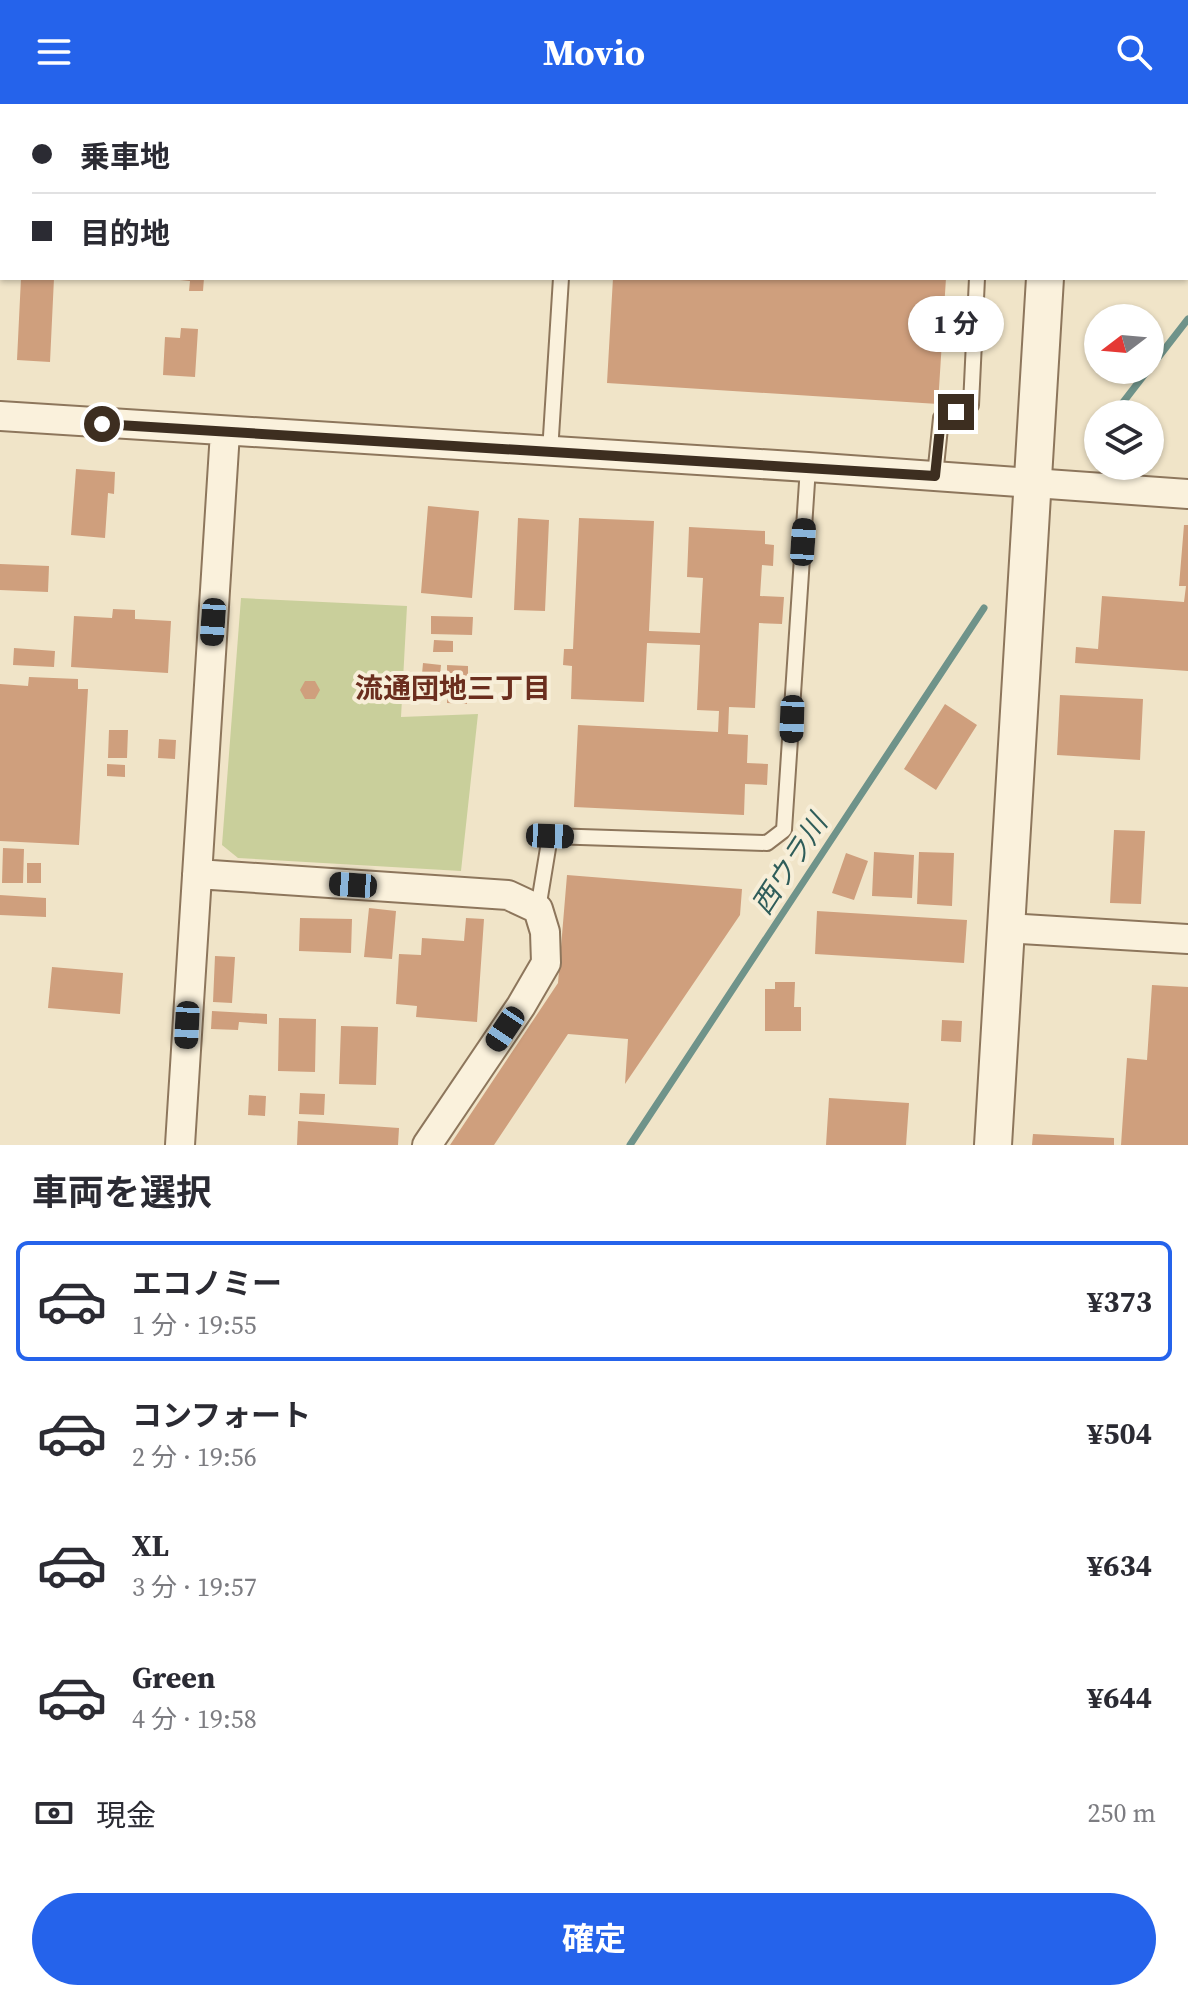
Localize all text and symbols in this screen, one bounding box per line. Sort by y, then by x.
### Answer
text: Movio [543,28,645,77]
icon: menu [32,30,76,74]
icon: search [1112,30,1156,74]
text: 乗車地 [80,136,170,177]
text: 目的地 [80,213,170,254]
callout: 1 分 [908,296,1004,352]
north arrow [1084,304,1164,384]
map controls [1084,304,1164,480]
text: 1 分 [933,306,979,342]
route end [938,394,974,430]
button: layers [1084,400,1164,480]
route start [84,406,120,442]
car [789,517,817,567]
car [199,597,227,647]
district label: 流通団地三丁目 [355,669,551,707]
car [779,695,805,743]
water label: 西ウラ川 [743,804,837,921]
car [526,823,574,849]
car [328,871,378,899]
car [174,1000,200,1050]
car [482,1002,528,1056]
text: 車両を選択 [32,1168,212,1217]
text: エコノミー [132,1263,282,1304]
icon: car [36,1265,108,1337]
text: ¥373 [1087,1281,1152,1322]
text: 1 分 · 19:55 [132,1307,257,1343]
text: コンフォート [132,1395,311,1436]
icon: car [36,1397,108,1469]
text: ¥504 [1087,1413,1152,1454]
text: 2 分 · 19:56 [132,1439,257,1475]
text: XL [132,1525,169,1566]
icon: car [36,1529,108,1601]
text: ¥634 [1087,1545,1152,1586]
text: 3 分 · 19:57 [132,1569,257,1605]
text: Green [132,1657,215,1698]
icon: car [36,1661,108,1733]
text: ¥644 [1087,1677,1152,1718]
text: 4 分 · 19:58 [132,1701,257,1737]
icon: cash [32,1791,76,1835]
text: 現金 [96,1795,156,1836]
text: 250 m [1088,1795,1156,1831]
button: 確定 [32,1893,1156,1985]

